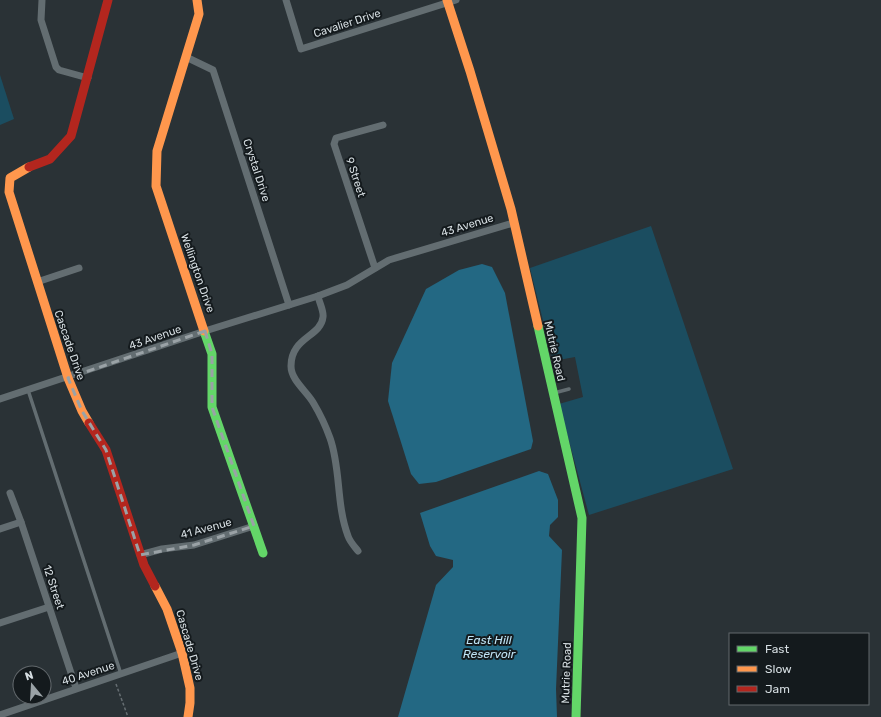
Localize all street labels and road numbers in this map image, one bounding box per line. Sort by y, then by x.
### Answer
street label: Cavalier Drive [312,7,382,40]
street label: Crystal Drive [240,137,273,203]
street label: 9 Street [343,156,368,199]
street label: 43 Avenue [439,211,495,240]
street label: Wellington Drive [178,232,217,314]
street label: Cascade Drive [51,309,88,382]
street label: Mutrie Road [541,320,568,382]
street label: 43 Avenue [127,322,183,352]
street label: 41 Avenue [179,515,233,542]
street label: 12 Street [40,563,67,612]
street label: Cascade Drive [173,608,206,682]
street label: Mutrie Road [559,642,574,704]
street label: 40 Avenue [60,659,116,688]

